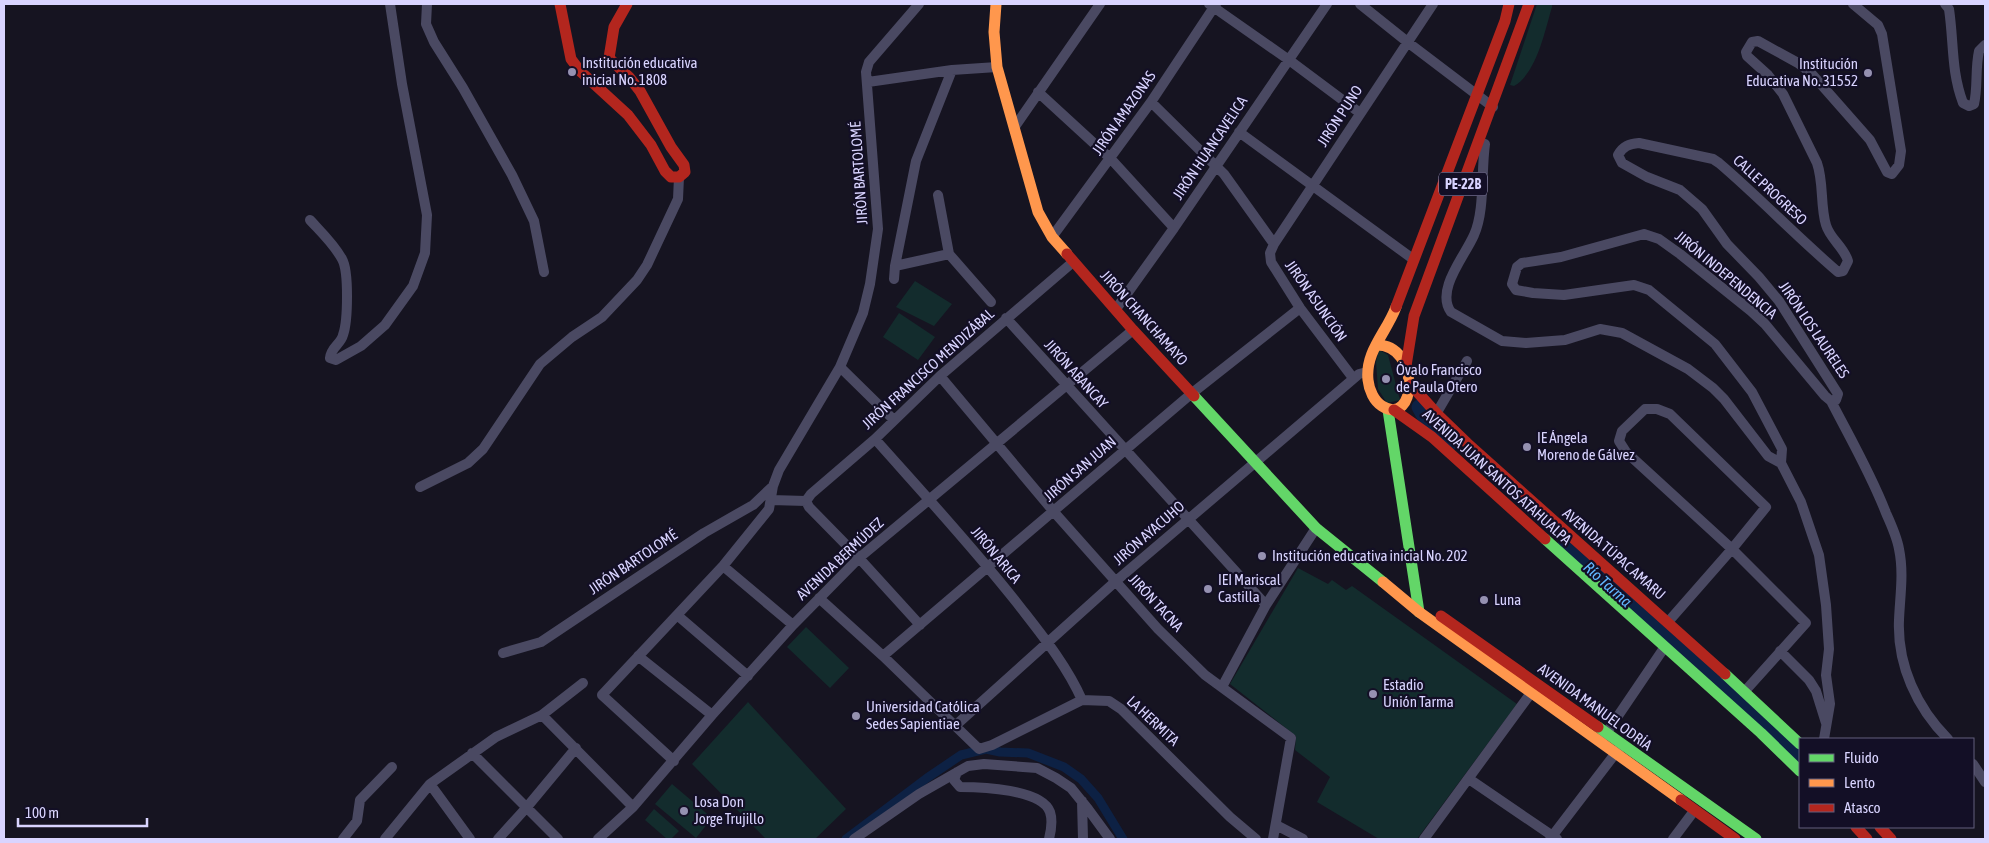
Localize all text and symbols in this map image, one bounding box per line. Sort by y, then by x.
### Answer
place label: Institución educativa inicial No. 1808 [582,54,698,88]
place label: Institución Educativa No. 31552 [1746,55,1858,89]
marker: Institución educativa inicial No. 1808 [566,66,578,78]
marker: Institución Educativa No. 31552 [1862,67,1874,79]
street label: JIRÓN AMAZONAS [1088,68,1159,158]
street label: JIRÓN PUNO [1314,82,1366,149]
street label: JIRÓN HUANCAVELICA [1169,92,1251,203]
street label: JIRÓN BARTOLOMÉ [846,120,871,225]
street label: CALLE PROGRESO [1730,151,1811,228]
road number: PE-22B [1439,172,1487,195]
street label: JIRÓN INDEPENDENCIA [1672,227,1781,322]
street label: JIRÓN ASUNCIÓN [1282,257,1351,345]
street label: JIRÓN CHANCHAMAYO [1097,267,1192,369]
street label: JIRÓN LOS LAURELES [1776,278,1853,381]
street label: JIRÓN FRANCISCO MENDIZÁBAL [858,305,997,432]
street label: JIRÓN ABANCAY [1041,336,1112,412]
place label: Óvalo Francisco de Paula Otero [1396,361,1482,395]
marker: Óvalo Francisco de Paula Otero [1380,373,1392,385]
street label: AVENIDA JUAN SANTOS ATAHUALPA [1420,405,1576,548]
place label: IE Ángela Moreno de Gálvez [1537,429,1635,463]
street label: JIRÓN SAN JUAN [1040,433,1119,505]
marker: IE Ángela Moreno de Gálvez [1521,441,1533,453]
street label: JIRÓN AYACUHO [1110,497,1188,568]
street label: AVENIDA TÚPAC AMARU [1559,504,1669,603]
street label: AVENIDA BERMÚDEZ [793,514,887,603]
street label: JIRÓN ARICA [968,523,1025,587]
street label: JIRÓN BARTOLOMÉ [585,525,681,598]
place label: Institución educativa inicial No. 202 [1272,547,1468,564]
marker: Institución educativa inicial No. 202 [1256,550,1268,562]
water label: Río Tarma [1580,558,1636,611]
street label: JIRÓN TACNA [1126,571,1188,635]
place label: IEI Mariscal Castilla [1218,571,1281,605]
marker: IEI Mariscal Castilla [1202,583,1214,595]
place label: Luna [1494,591,1521,608]
marker: Luna [1478,594,1490,606]
street label: AVENIDA MANUEL ODRÍA [1535,660,1656,754]
place label: Estadio Unión Tarma [1383,676,1454,710]
marker: Estadio Unión Tarma [1367,688,1379,700]
street label: LA HERMITA [1124,692,1183,749]
place label: Universidad Católica Sedes Sapientiae [866,698,980,732]
marker: Universidad Católica Sedes Sapientiae [850,710,862,722]
legend [1799,738,1974,828]
text: Fluido [1844,749,1879,766]
text: Lento [1844,774,1875,791]
place label: Losa Don Jorge Trujillo [694,793,764,827]
scale bar [18,796,146,828]
text: Atasco [1844,799,1881,816]
text: 100 m [25,804,59,821]
marker: Losa Don Jorge Trujillo [678,805,690,817]

